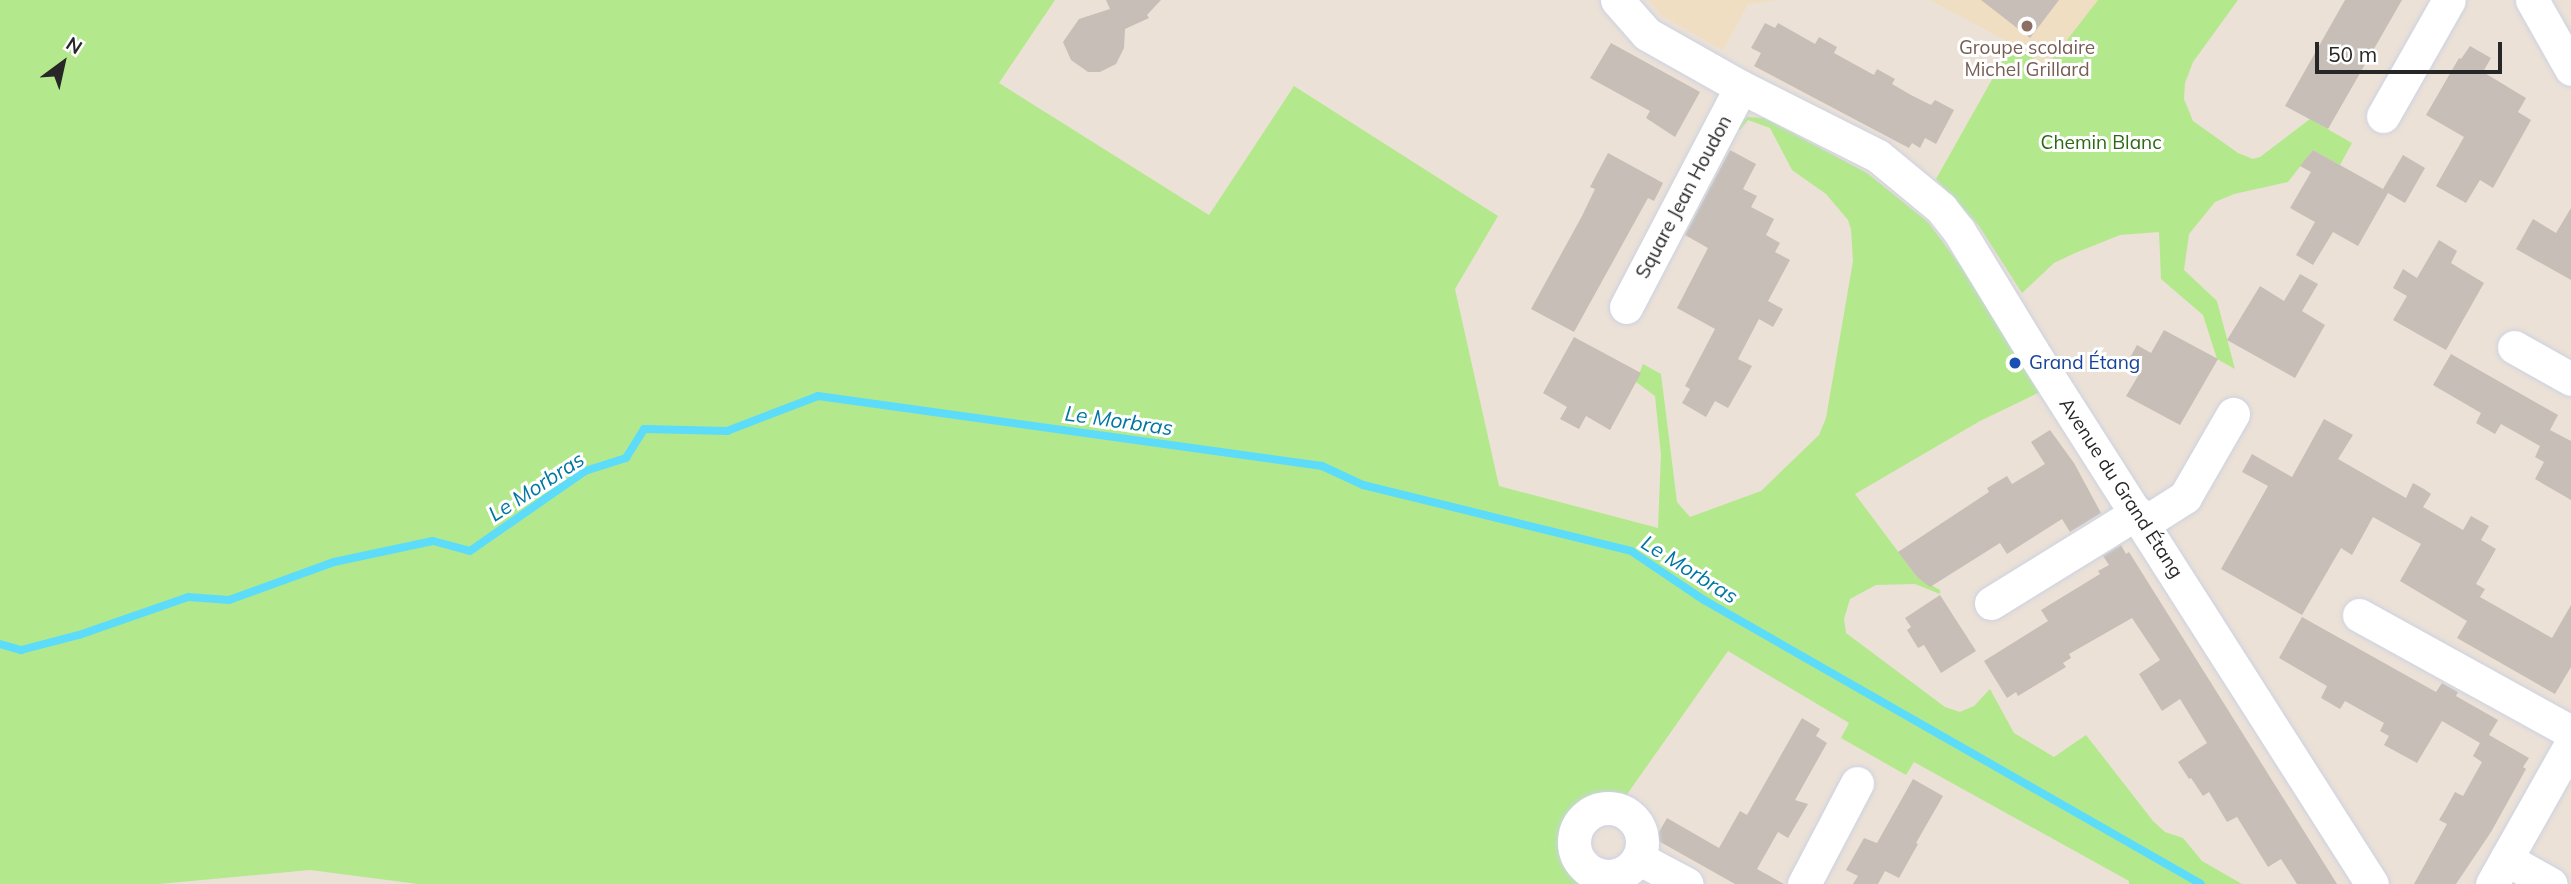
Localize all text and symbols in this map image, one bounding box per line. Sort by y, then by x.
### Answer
marker: Groupe scolaire Michel Grillard [2019,18,2035,34]
north arrow [28,28,98,98]
scale bar [2319,28,2506,72]
text: N [62,31,87,59]
place label: Groupe scolaire Michel Grillard [1959,37,2095,81]
text: 50 m [2328,41,2377,67]
street label: Square Jean Houdon [1631,112,1737,282]
park label: Chemin Blanc [2040,132,2162,154]
place label: Grand Étang [2029,352,2140,374]
marker: Grand Étang [2007,355,2023,371]
street label: Avenue du Grand Étang [2054,394,2188,582]
water label: Le Morbras [1063,400,1175,440]
water label: Le Morbras [483,446,589,526]
water label: Le Morbras [1637,529,1743,609]

